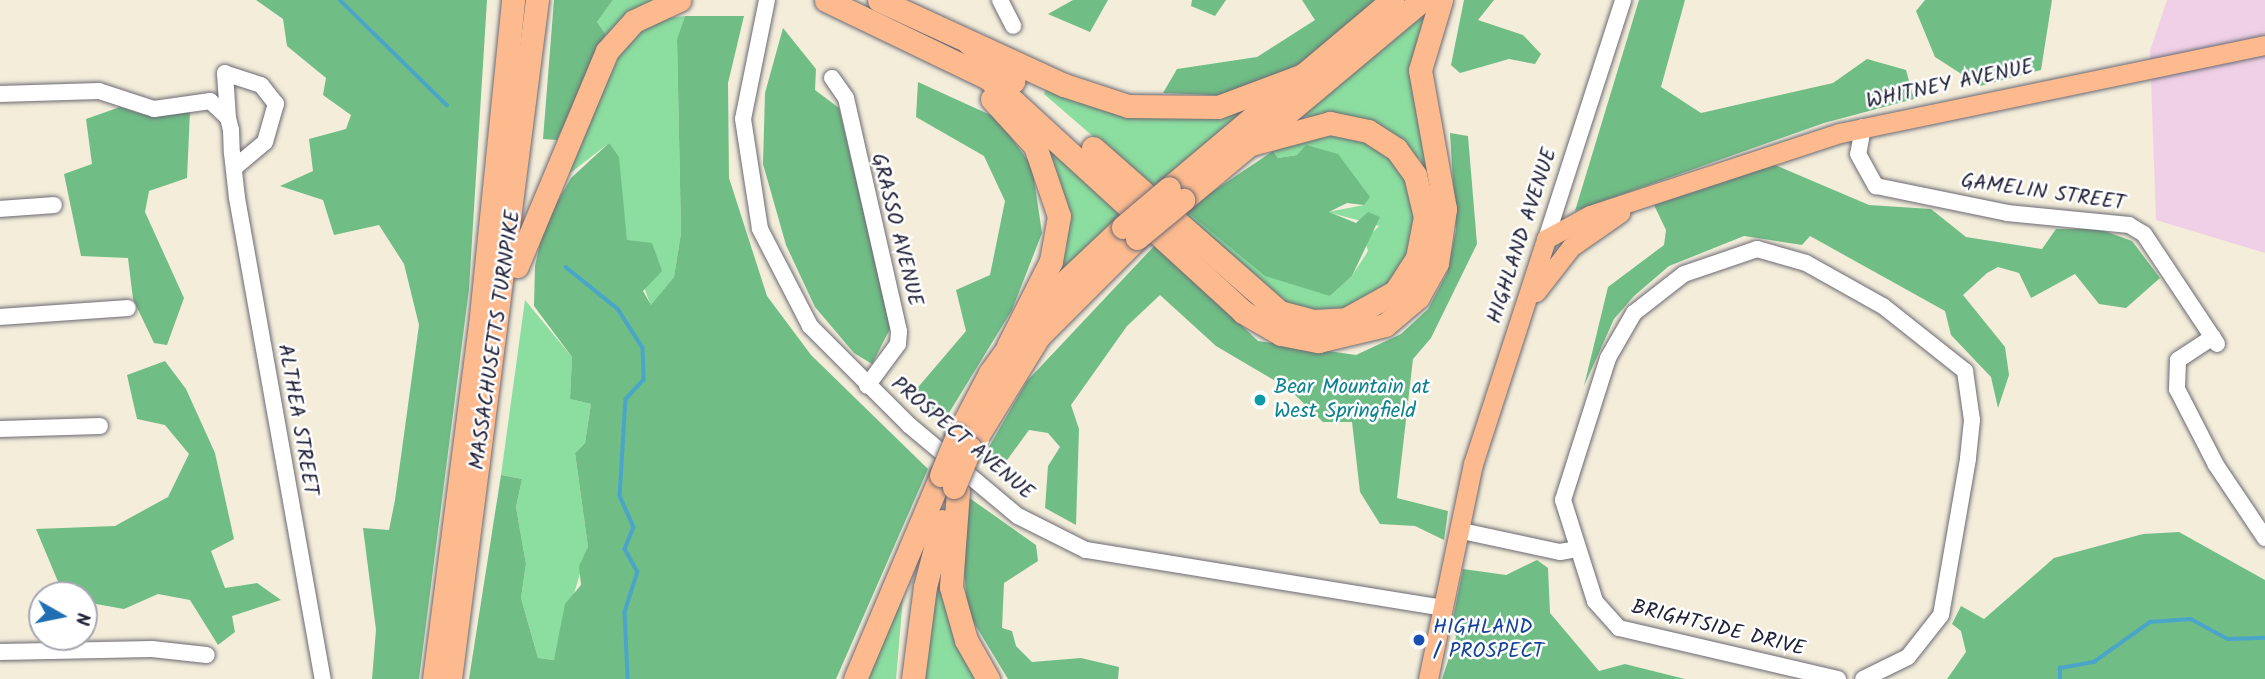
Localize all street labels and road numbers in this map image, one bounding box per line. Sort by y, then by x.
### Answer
street label: WHITNEY AVENUE [1864,55,2036,115]
street label: HIGHLAND AVENUE [1483,145,1563,327]
street label: GRASSO AVENUE [865,151,927,309]
street label: GAMELIN STREET [1959,169,2127,217]
street label: MASSACHUSETTS TURNPIKE [465,209,527,471]
street label: ALTHEA STREET [271,342,323,498]
street label: PROSPECT AVENUE [885,372,1039,506]
street label: BRIGHTSIDE DRIVE [1629,595,1807,663]

